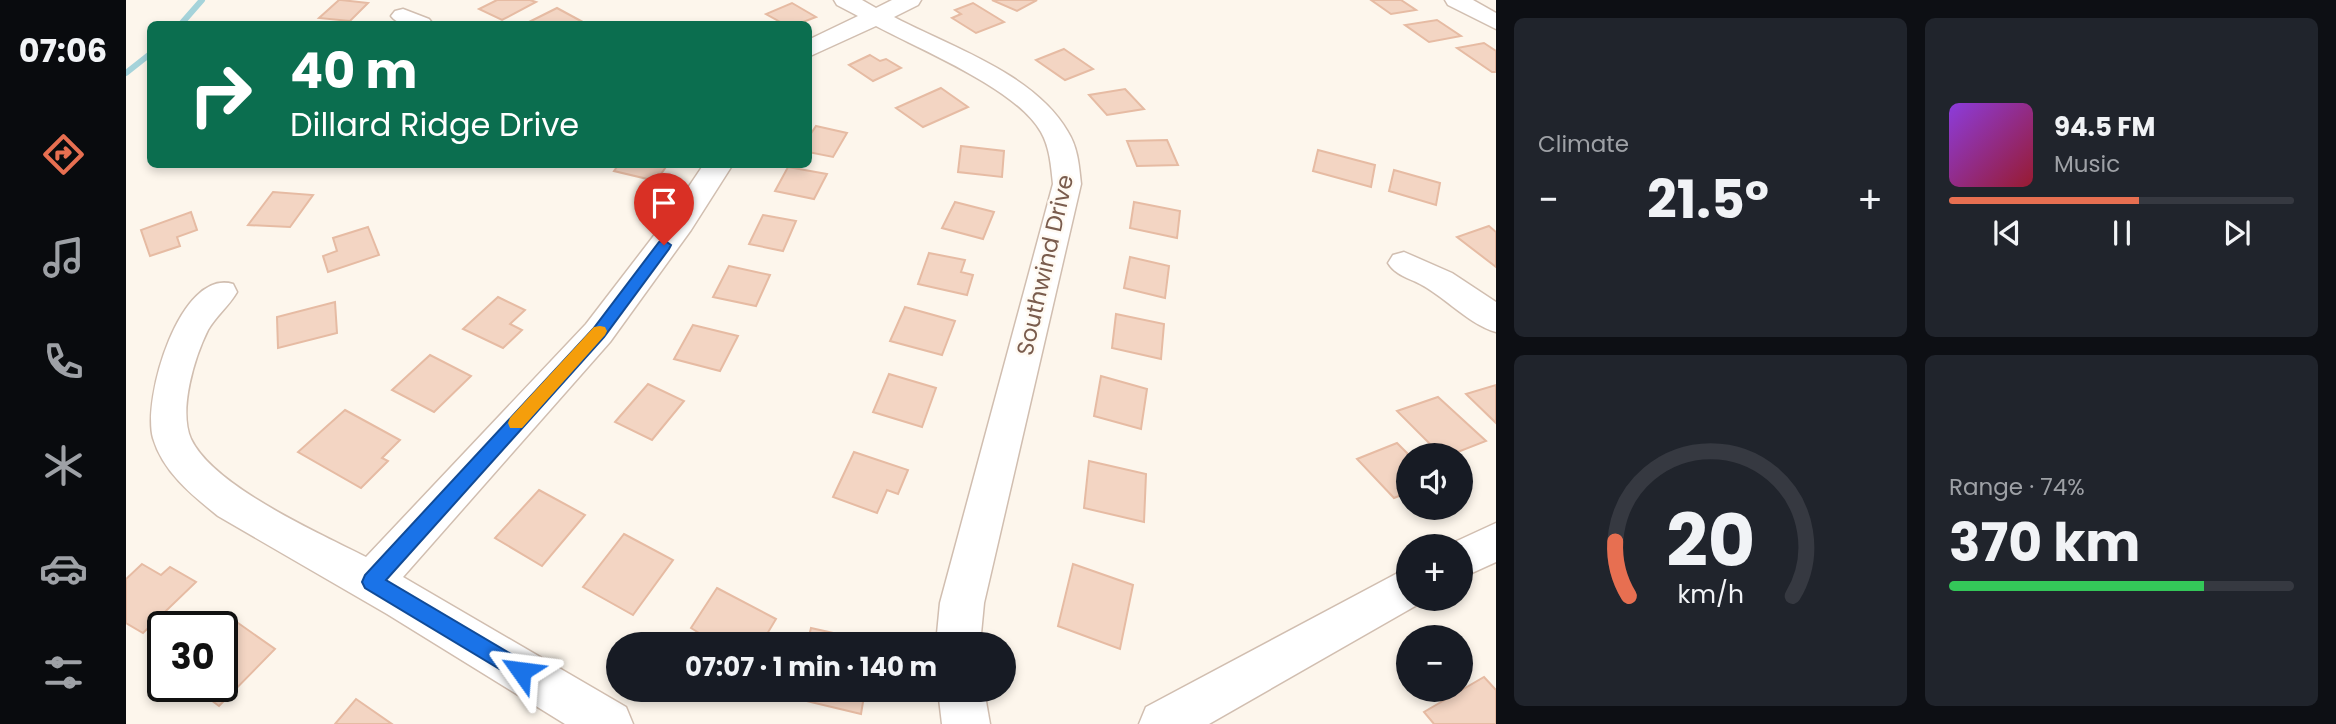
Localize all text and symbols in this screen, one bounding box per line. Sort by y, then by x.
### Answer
text: 07:06 [19,28,107,73]
text: 40 m [290,37,417,105]
icon: right [175,49,266,140]
text: Dillard Ridge Drive [290,102,579,147]
text: 94.5 FM [2054,109,2155,145]
text: Climate [1538,128,1629,160]
icon: directions [39,130,88,179]
text: Music [2054,148,2120,180]
text: 21.5° [1647,163,1769,236]
street label: Southwind Drive [1009,171,1081,359]
pin [634,173,694,245]
text: − [1538,173,1559,226]
text: + [1857,173,1883,226]
icon: arrive [645,184,683,222]
icon: previous [1988,214,2026,252]
icon: pause [2103,214,2141,252]
icon: next [2218,214,2256,252]
icon: music [39,233,88,282]
icon: phone [39,337,88,386]
icon: climate [39,441,88,490]
map controls [1396,443,1473,702]
button: sound [1396,443,1473,520]
text: Range · 74% [1949,471,2085,503]
text: 20 [1666,491,1755,592]
text: 370 km [1949,506,2140,579]
button: + [1396,534,1473,611]
icon: car [39,544,88,593]
text: km/h [1677,577,1744,612]
speed limit sign: 30 [147,611,238,702]
button: − [1396,625,1473,702]
position arrow [484,634,558,708]
icon: filters [39,648,88,697]
text: 07:07 · 1 min · 140 m [685,649,937,685]

